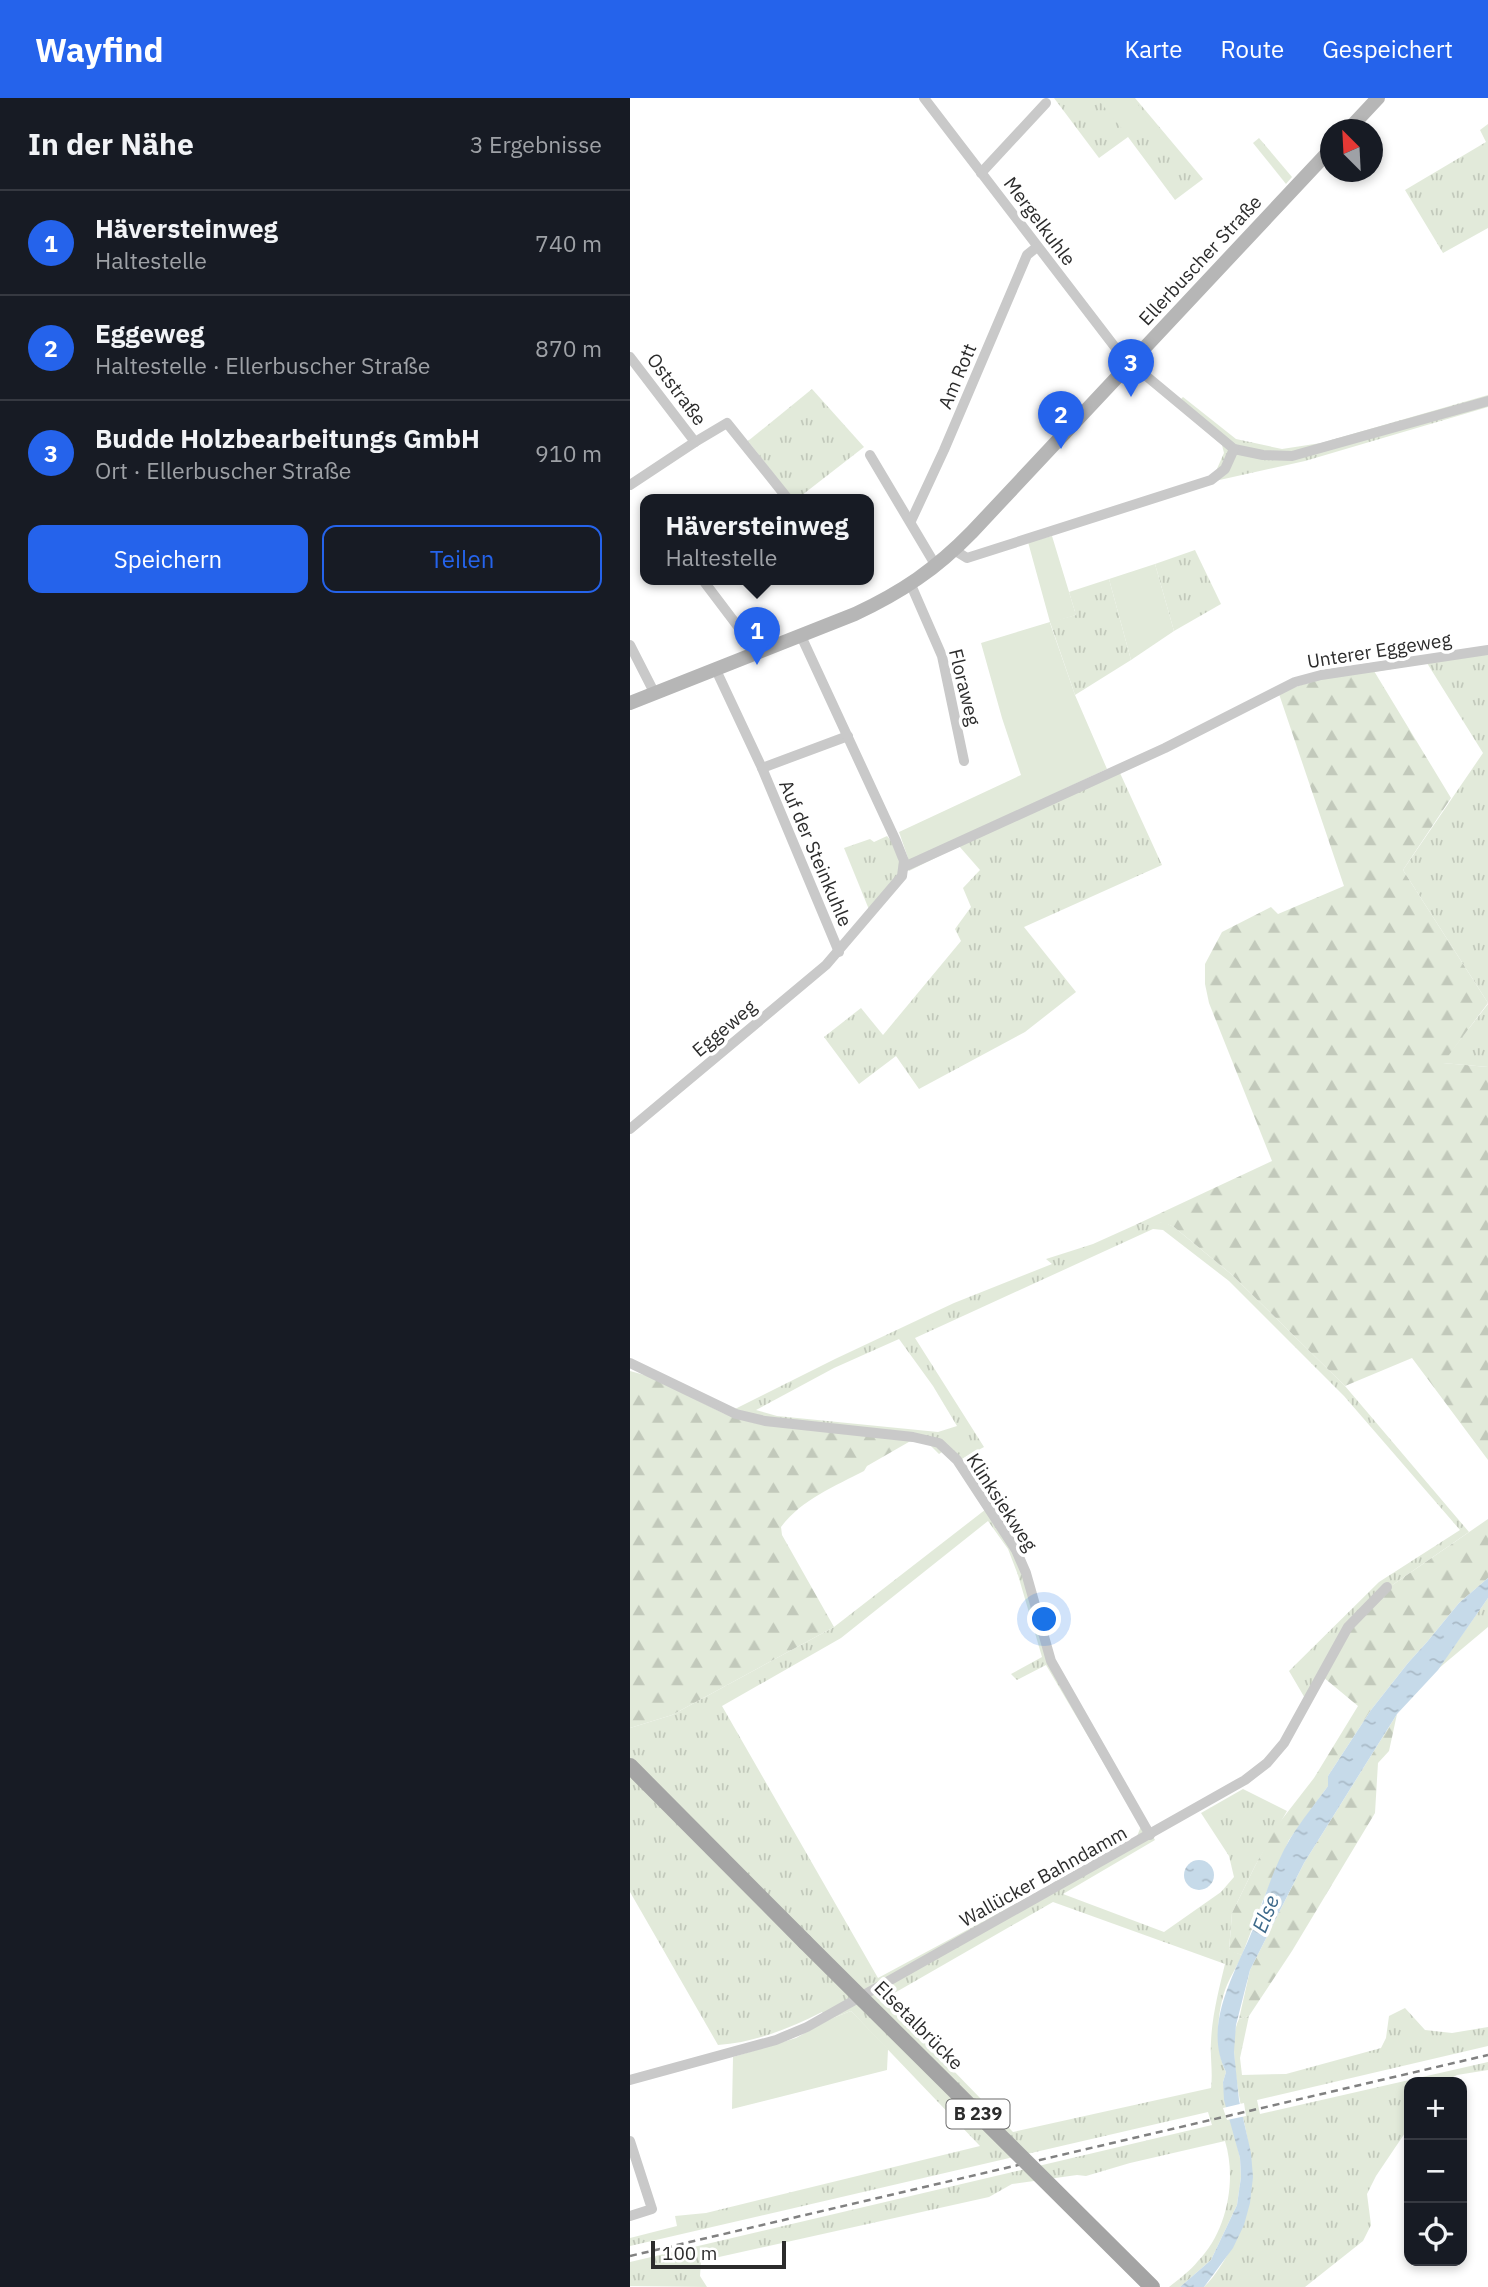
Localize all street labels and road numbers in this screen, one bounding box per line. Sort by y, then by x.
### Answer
street label: Mergelkuhle [999,172,1081,270]
street label: Ellerbuscher Straße [1133,190,1267,330]
street label: Am Rott [932,340,982,412]
street label: Oststraße [642,348,712,430]
street label: Unterer Eggeweg [1305,627,1453,673]
street label: Floraweg [944,646,986,728]
street label: Auf der Steinkuhle [774,776,858,930]
street label: Eggeweg [687,994,761,1062]
street label: Klinksiekweg [961,1448,1043,1556]
street label: Wallücker Bahndamm [955,1820,1131,1932]
street label: Elsetalbrücke [869,1975,969,2075]
road number: B 239 [946,2100,1010,2128]

